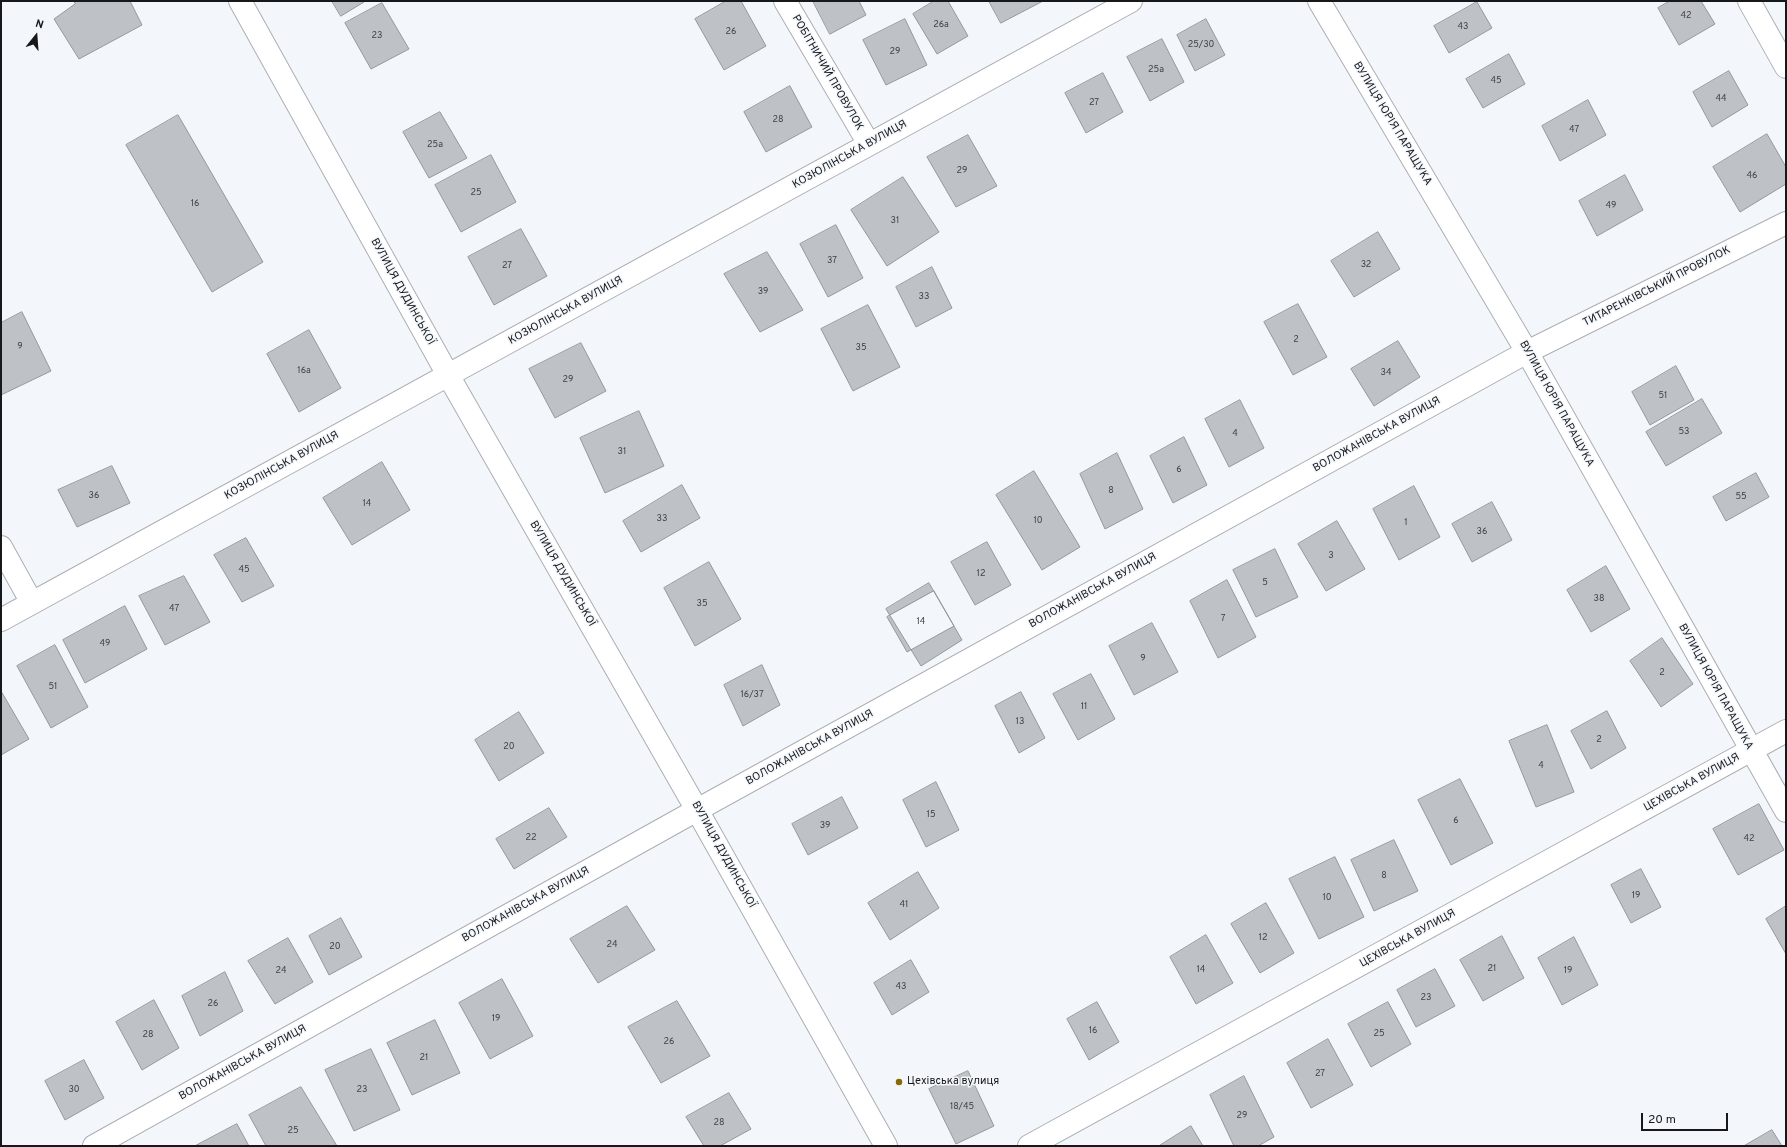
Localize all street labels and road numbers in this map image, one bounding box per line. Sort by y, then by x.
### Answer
street label: РОБІТНИЧИЙ ПРОВУЛОК [788,13,866,133]
street label: ВУЛИЦЯ ЮРІЯ ПАРАЩУКА [1350,60,1434,188]
street label: КОЗЮЛІНСЬКА ВУЛИЦЯ [790,118,910,192]
street label: ВУЛИЦЯ ДУДИНСЬКОЇ [367,236,437,348]
street label: ТИТАРЕНКІВСЬКИЙ ПРОВУЛОК [1581,244,1733,330]
street label: КОЗЮЛІНСЬКА ВУЛИЦЯ [506,274,626,348]
street label: ВУЛИЦЯ ЮРІЯ ПАРАЩУКА [1516,339,1596,469]
street label: ВОЛОЖАНІВСЬКА ВУЛИЦЯ [1311,394,1443,476]
street label: КОЗЮЛІНСЬКА ВУЛИЦЯ [222,429,342,503]
street label: ВУЛИЦЯ ДУДИНСЬКОЇ [526,519,598,629]
street label: ВОЛОЖАНІВСЬКА ВУЛИЦЯ [1027,550,1159,632]
street label: ВУЛИЦЯ ЮРІЯ ПАРАЩУКА [1675,622,1755,752]
street label: ВОЛОЖАНІВСЬКА ВУЛИЦЯ [744,707,876,789]
street label: ЦЕХІВСЬКА ВУЛИЦЯ [1642,751,1742,815]
street label: ВУЛИЦЯ ДУДИНСЬКОЇ [688,799,758,911]
street label: ВОЛОЖАНІВСЬКА ВУЛИЦЯ [460,864,592,946]
street label: ЦЕХІВСЬКА ВУЛИЦЯ [1358,907,1458,971]
street label: ВОЛОЖАНІВСЬКА ВУЛИЦЯ [177,1022,309,1104]

